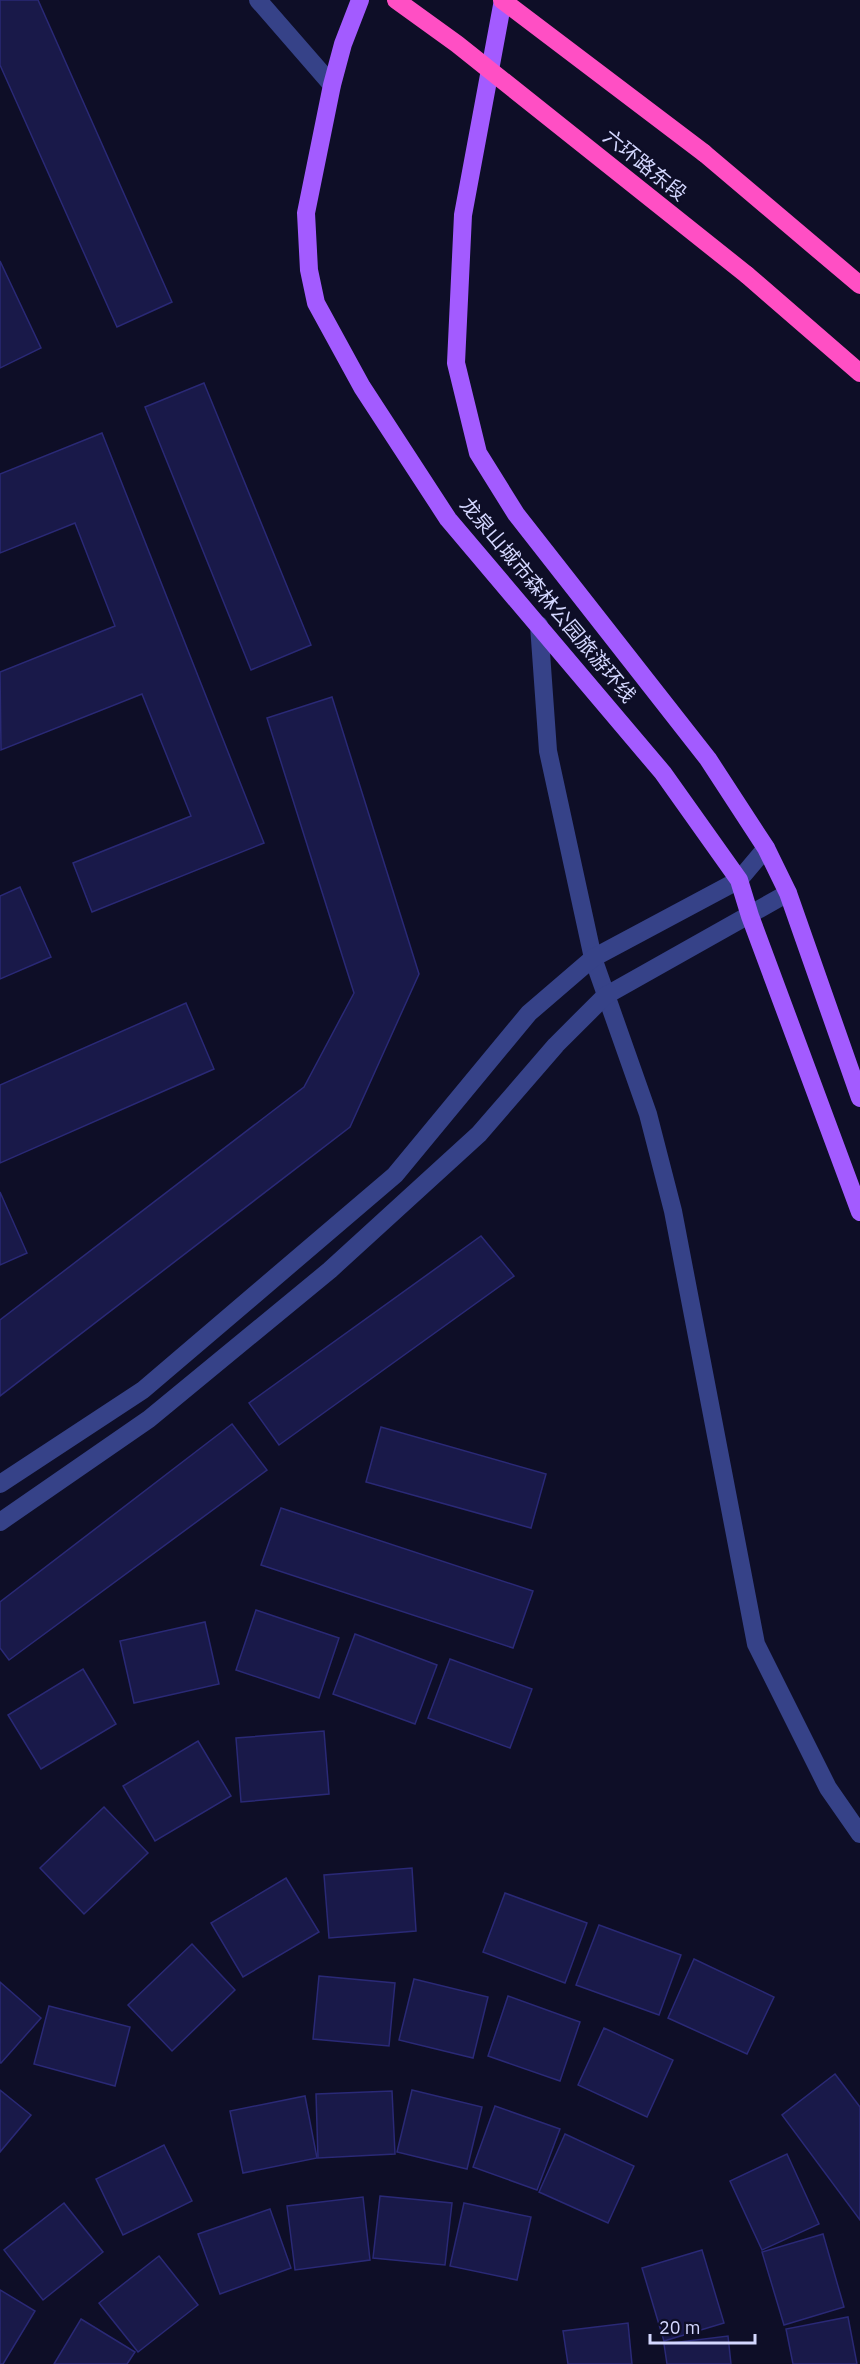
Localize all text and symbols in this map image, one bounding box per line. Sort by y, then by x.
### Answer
street label: 六环路东段 [598,123,693,207]
street label: 龙泉山城市森林公园旅游环线 [454,491,642,708]
scale bar [650,2307,755,2345]
text: 20 m [659,2316,701,2339]

